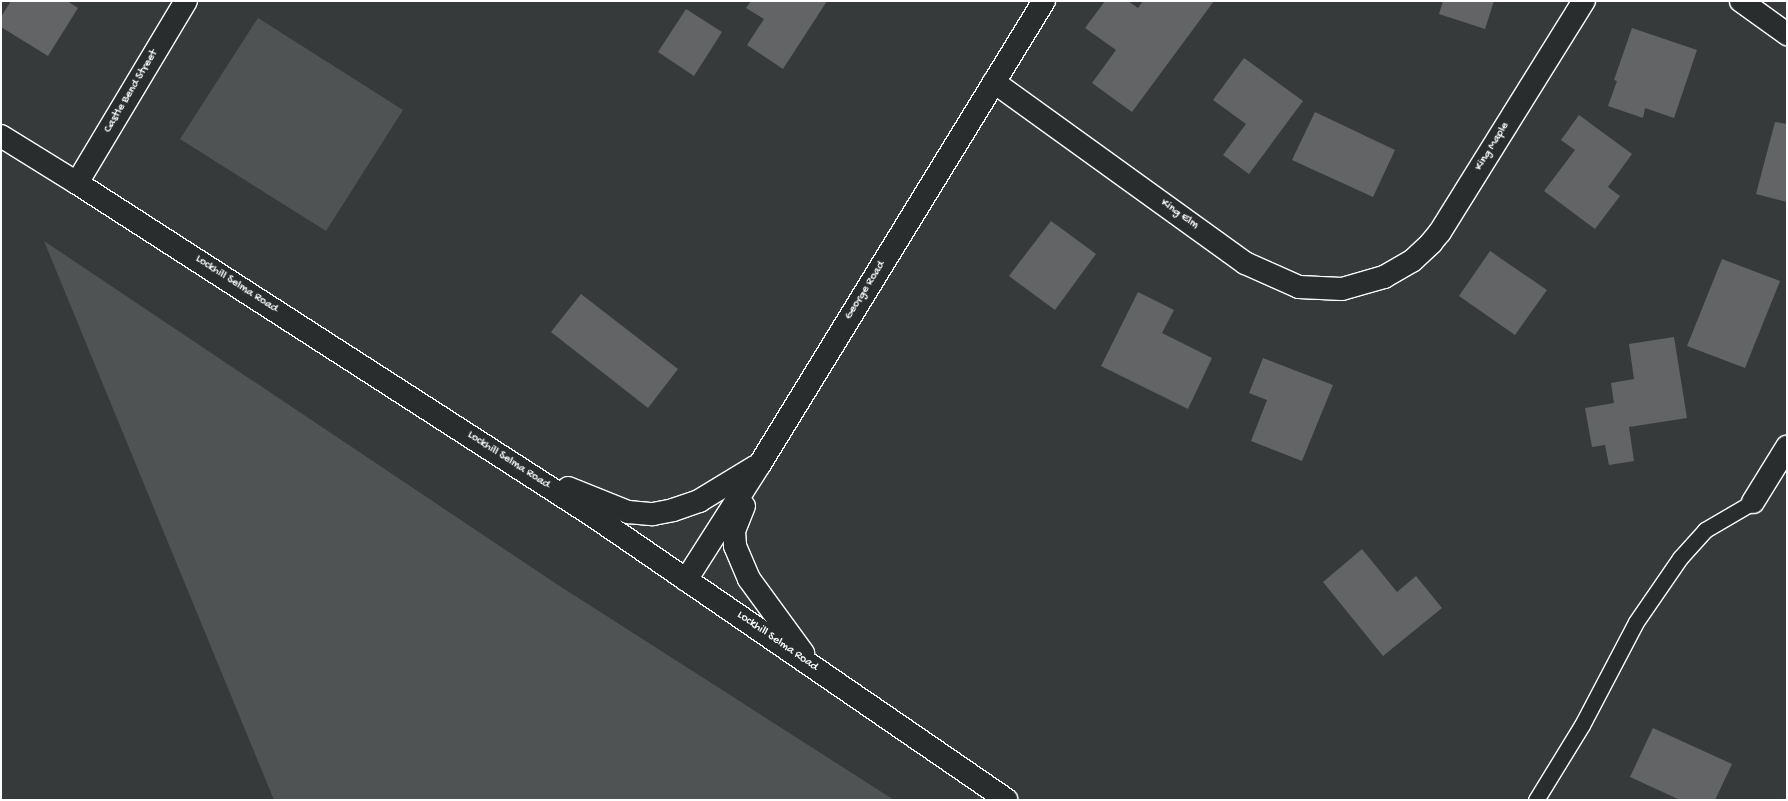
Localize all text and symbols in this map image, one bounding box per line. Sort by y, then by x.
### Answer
street label: Castle Bend Street [102,48,162,136]
street label: King Maple [1473,120,1513,174]
street label: King Elm [1157,196,1201,234]
street label: Lockhill Selma Road [192,253,280,317]
street label: George Road [842,259,890,323]
street label: Lockhill Selma Road [464,429,552,493]
street label: Lockhill Selma Road [734,609,820,675]

